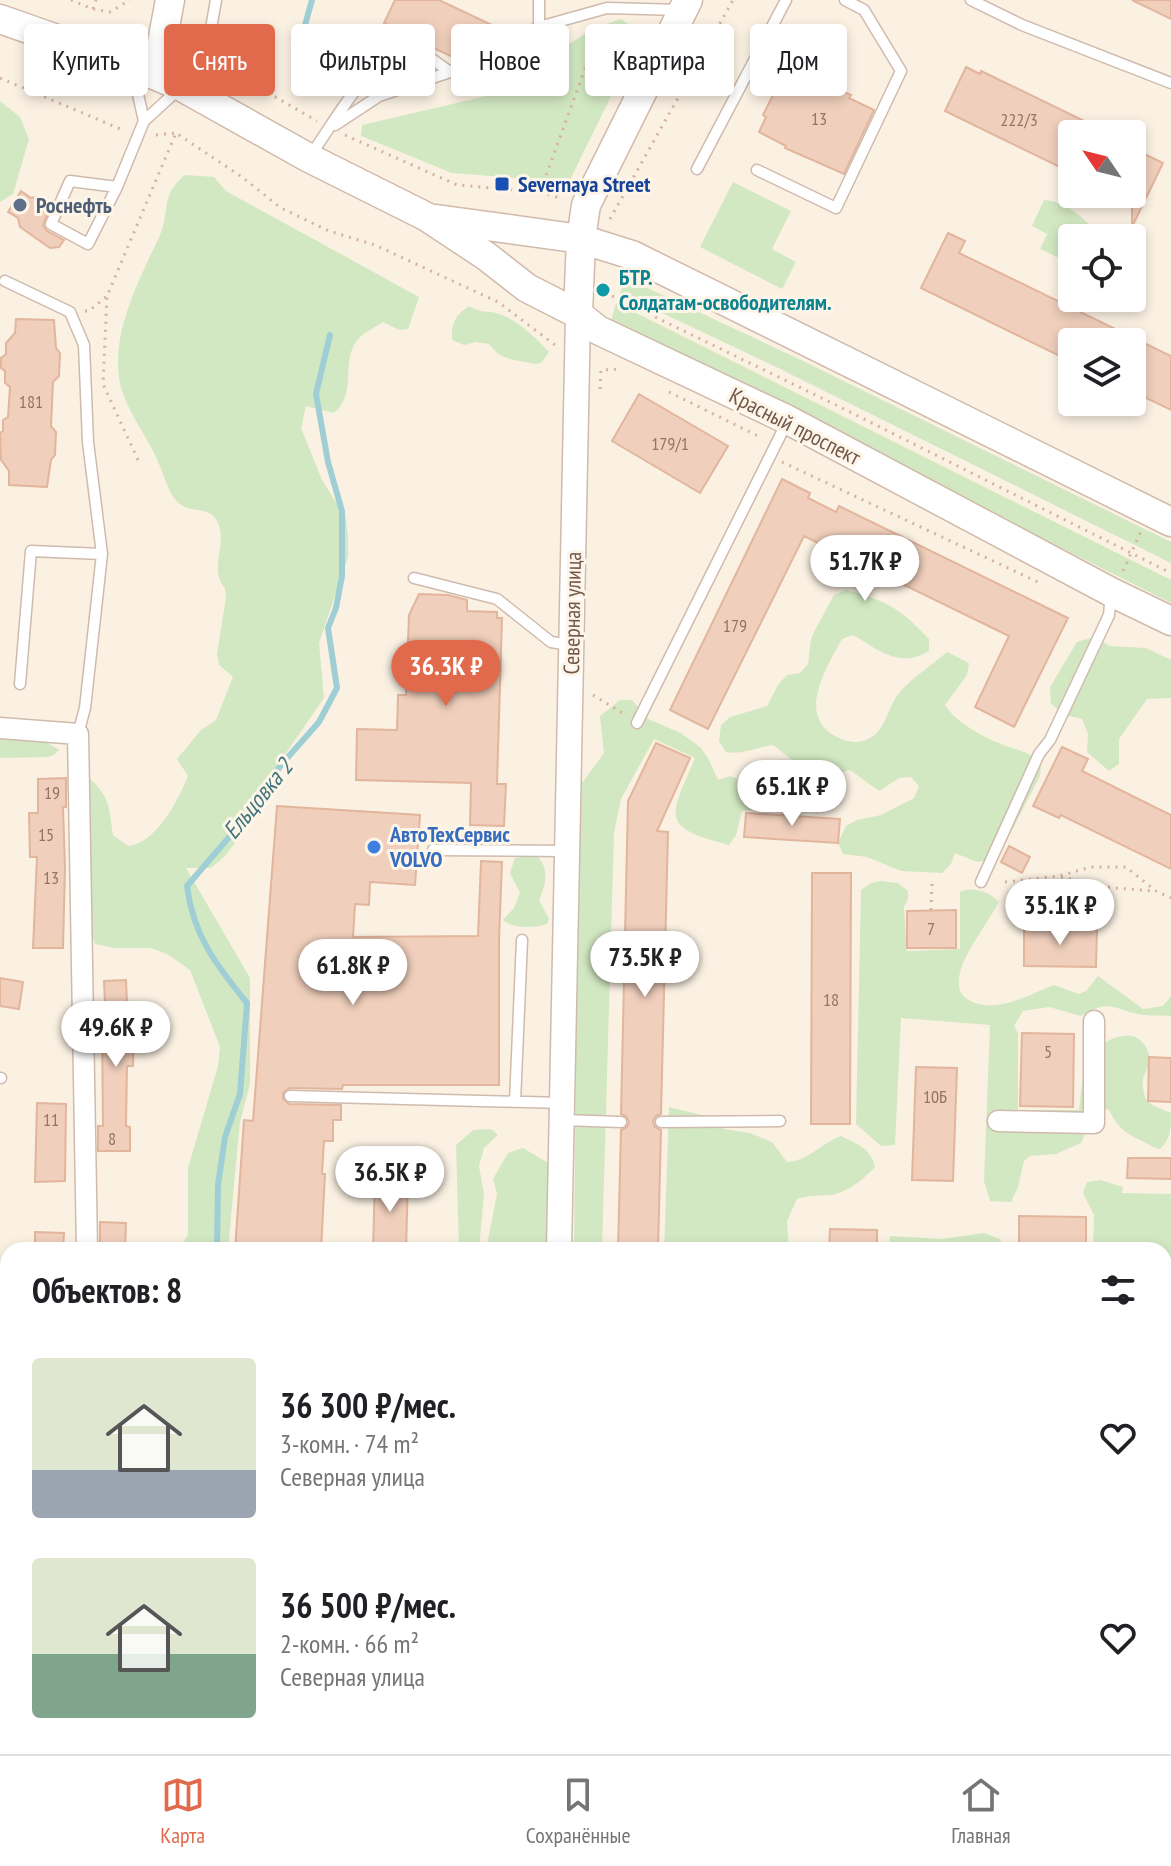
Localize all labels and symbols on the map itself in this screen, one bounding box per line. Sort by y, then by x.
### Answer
house number: 13 [811,107,827,130]
house number: 222/3 [1000,108,1038,131]
north arrow [1058,120,1146,208]
place label: Severnaya Street [518,170,651,198]
marker: Severnaya Street [493,175,511,193]
place label: Роснефть [36,191,112,219]
marker: Роснефть [11,196,29,214]
place label: БТР. Солдатам-освободителям. [619,263,832,316]
marker: БТР. Солдатам-освободителям. [594,281,612,299]
street label: Красный проспект [725,381,866,471]
house number: 181 [19,390,43,413]
house number: 179/1 [651,432,689,455]
pin: 51.7K ₽ [791,535,939,603]
street label: Северная улица [557,551,587,675]
house number: 179 [723,614,747,637]
pin: 36.3K ₽ [372,640,520,708]
water label: Ельцовка 2 [216,750,301,845]
pin: 65.1K ₽ [718,760,866,828]
house number: 19 [44,781,60,804]
place label: АвтоТехСервис VOLVO [389,820,510,873]
house number: 15 [38,823,54,846]
marker: АвтоТехСервис VOLVO [365,838,383,856]
house number: 13 [43,866,59,889]
pin: 35.1K ₽ [986,879,1134,947]
house number: 7 [927,917,935,940]
pin: 73.5K ₽ [571,931,719,999]
pin: 61.8K ₽ [279,939,427,1007]
house number: 18 [823,988,839,1011]
pin: 49.6K ₽ [42,1001,190,1069]
house number: 5 [1044,1040,1052,1063]
house number: 10Б [923,1085,947,1108]
house number: 11 [43,1108,59,1131]
house number: 8 [108,1127,116,1150]
pin: 36.5K ₽ [316,1146,464,1214]

